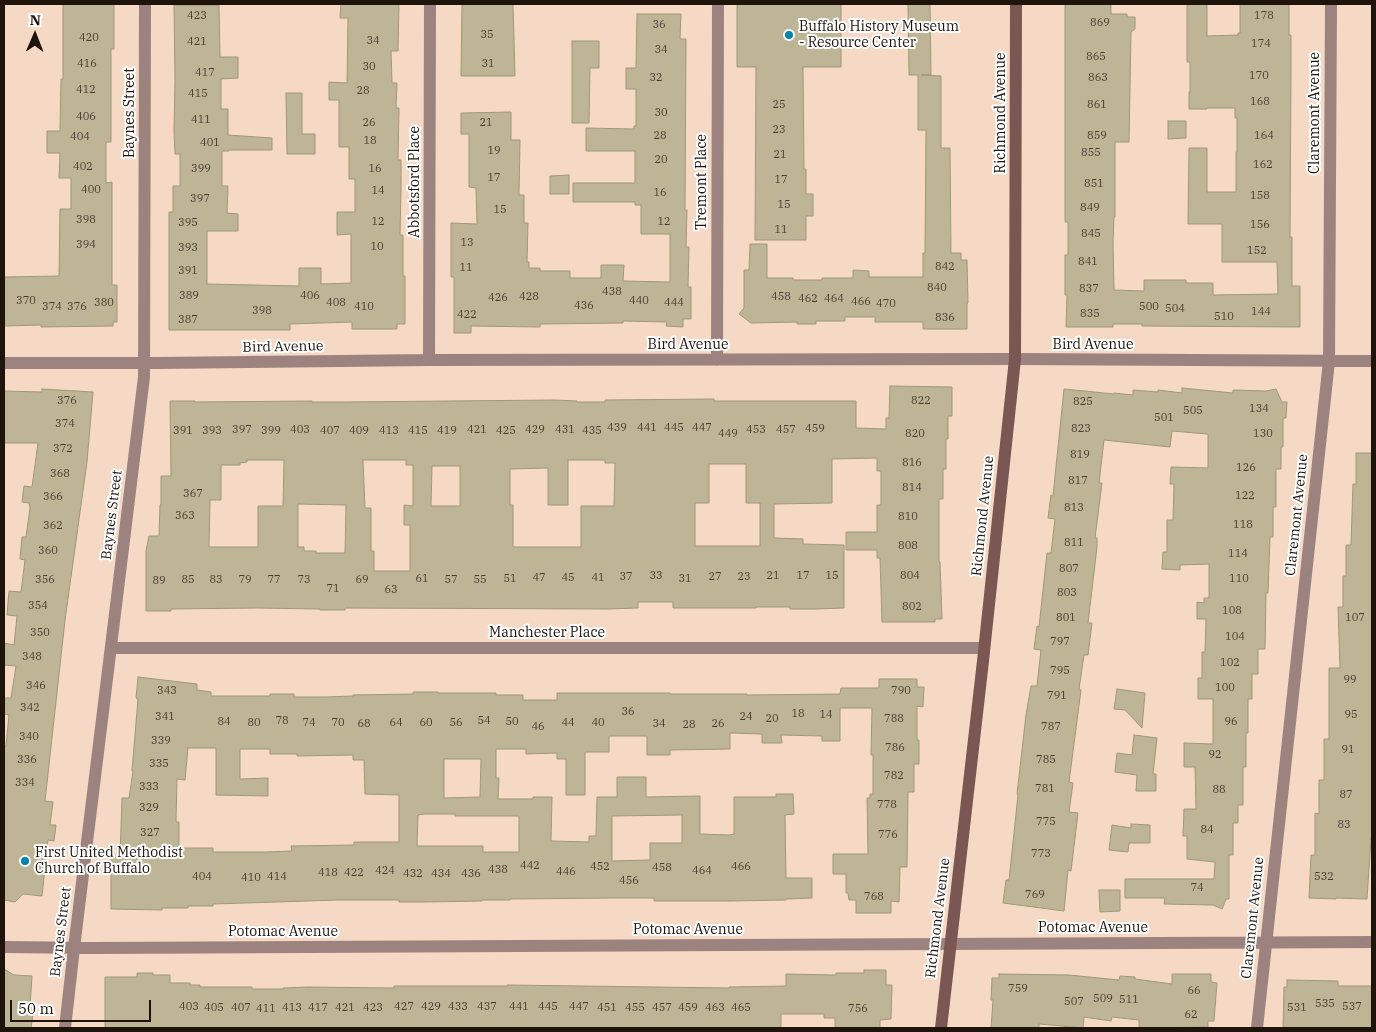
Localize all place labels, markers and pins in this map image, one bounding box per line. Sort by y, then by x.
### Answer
place label: Buffalo History Museum - Resource Center [799,19,959,52]
marker: Buffalo History Museum - Resource Center [783,29,795,41]
place label: First United Methodist Church of Buffalo [35,845,183,878]
marker: First United Methodist Church of Buffalo [19,855,31,867]

